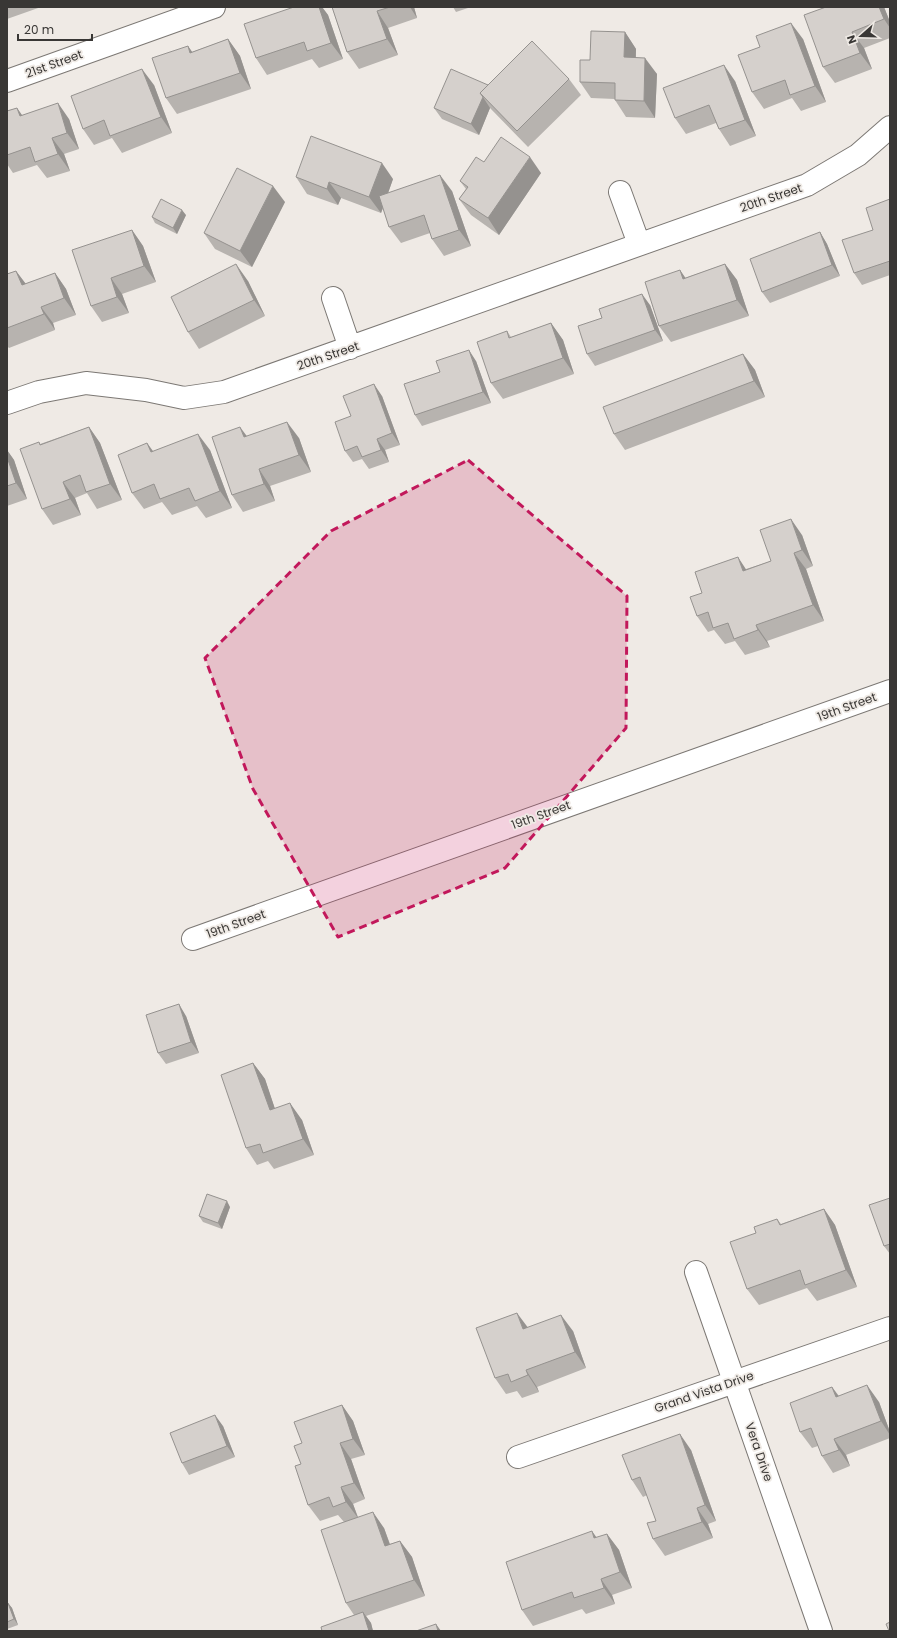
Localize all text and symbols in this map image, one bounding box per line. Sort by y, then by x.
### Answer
scale bar [18,16,92,42]
north arrow [841,16,881,56]
text: 20 m [24,21,54,38]
text: N [843,33,861,46]
street label: 21st Street [23,45,85,82]
street label: 20th Street [737,179,804,216]
street label: 20th Street [294,337,361,374]
street label: 19th Street [815,688,879,725]
street label: 19th Street [509,796,573,833]
street label: 19th Street [204,905,268,942]
street label: Grand Vista Drive [652,1367,756,1416]
street label: Vera Drive [741,1420,778,1484]

